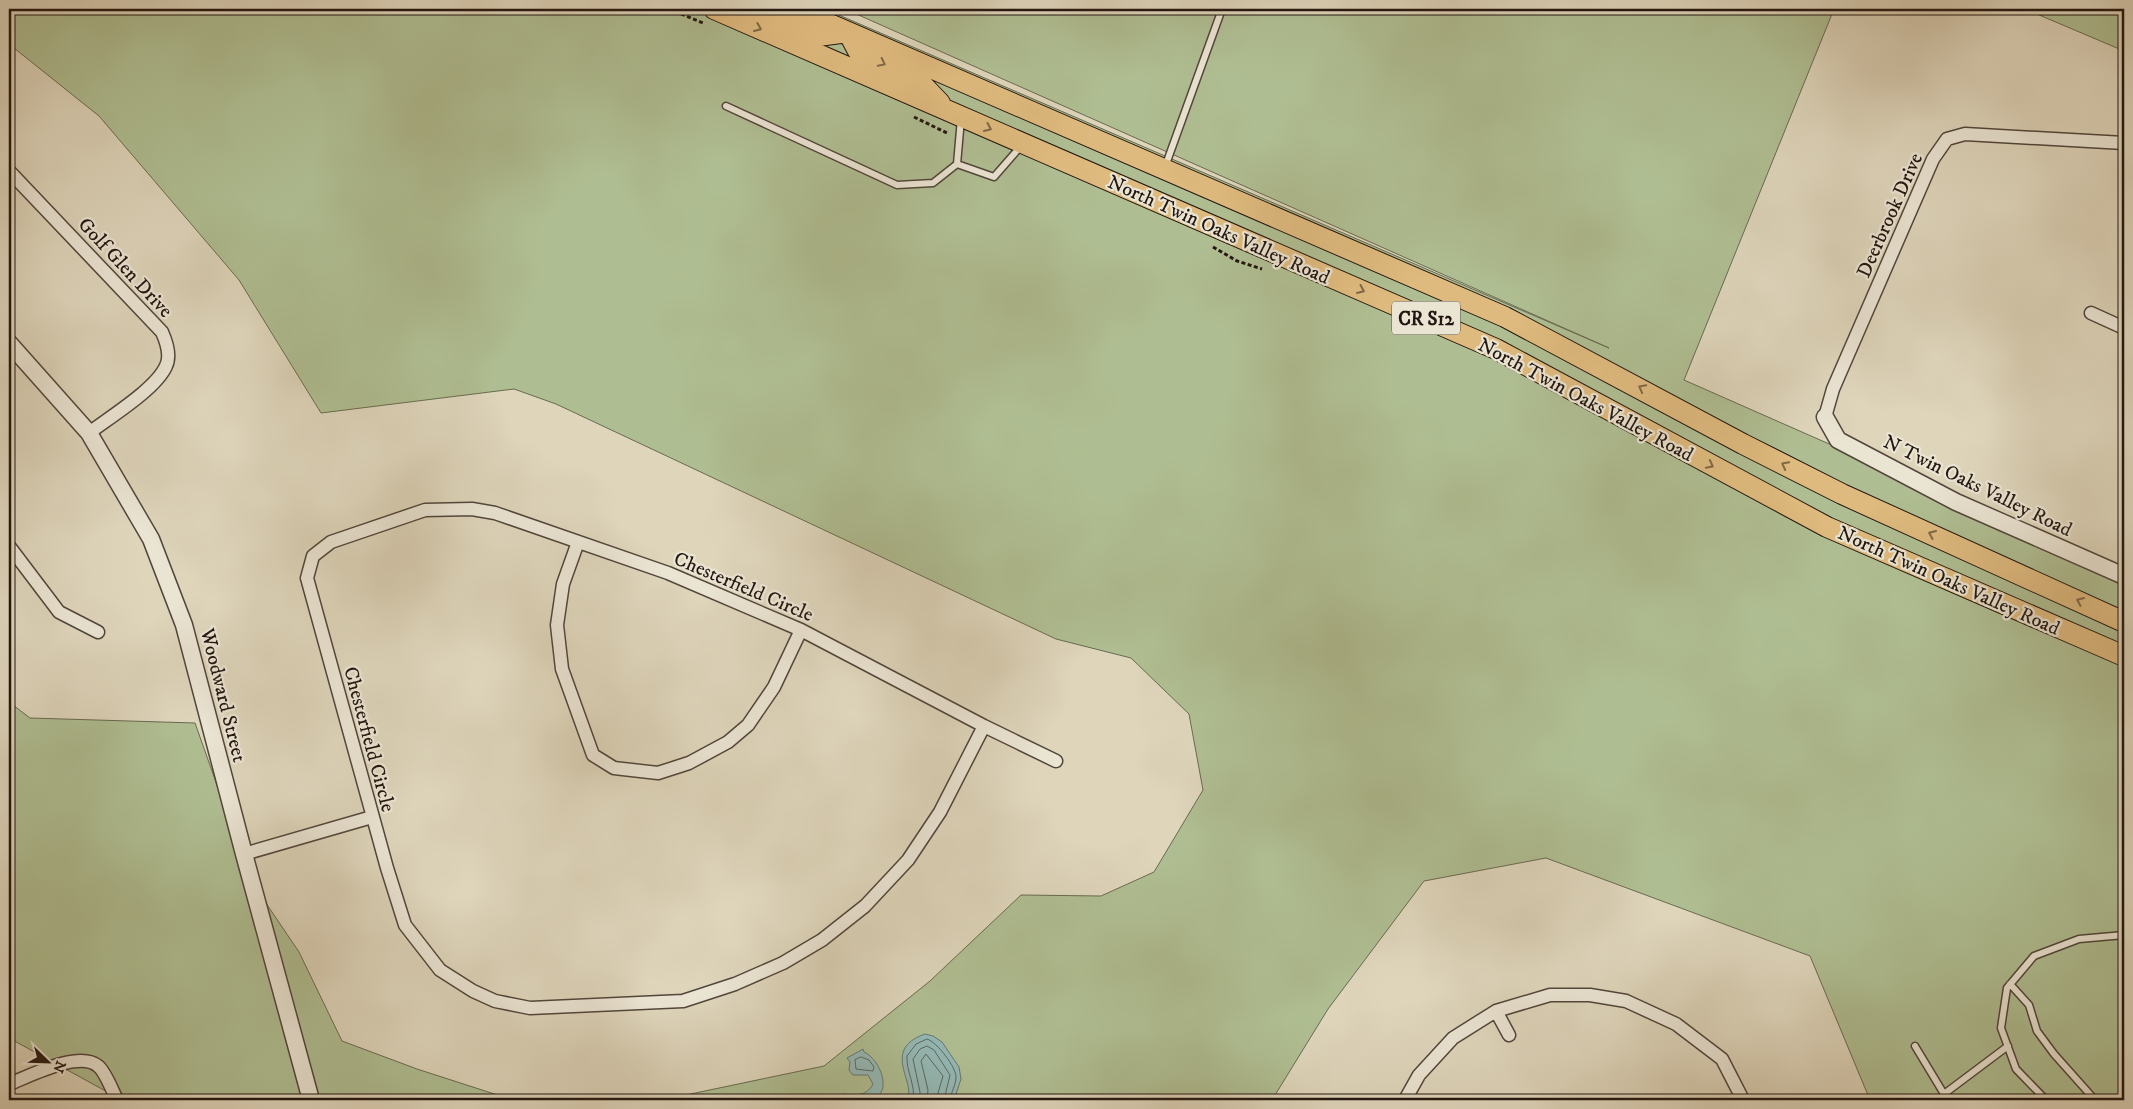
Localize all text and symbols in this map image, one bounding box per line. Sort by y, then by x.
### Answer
one-way arrow [753,22,762,33]
one-way arrow [877,57,886,67]
one-way arrow [983,121,992,132]
street label: Deerbrook Drive [1852,149,1929,282]
street label: North Twin Oaks Valley Road [1103,170,1333,291]
street label: Golf Glen Drive [72,213,178,323]
one-way arrow [1356,284,1365,295]
road number: CR S12 [1392,302,1460,334]
street label: North Twin Oaks Valley Road [1473,333,1697,468]
one-way arrow [1638,385,1647,395]
street label: N Twin Oaks Valley Road [1879,430,2076,543]
one-way arrow [1704,459,1713,469]
one-way arrow [1781,461,1790,471]
street label: North Twin Oaks Valley Road [1833,521,2063,642]
one-way arrow [1928,530,1937,541]
street label: Chesterfield Circle [670,547,817,628]
one-way arrow [2076,597,2085,608]
street label: Woodward Street [194,625,251,765]
street label: Chesterfield Circle [337,664,400,815]
north arrow [22,1036,72,1086]
text: N [48,1058,70,1076]

